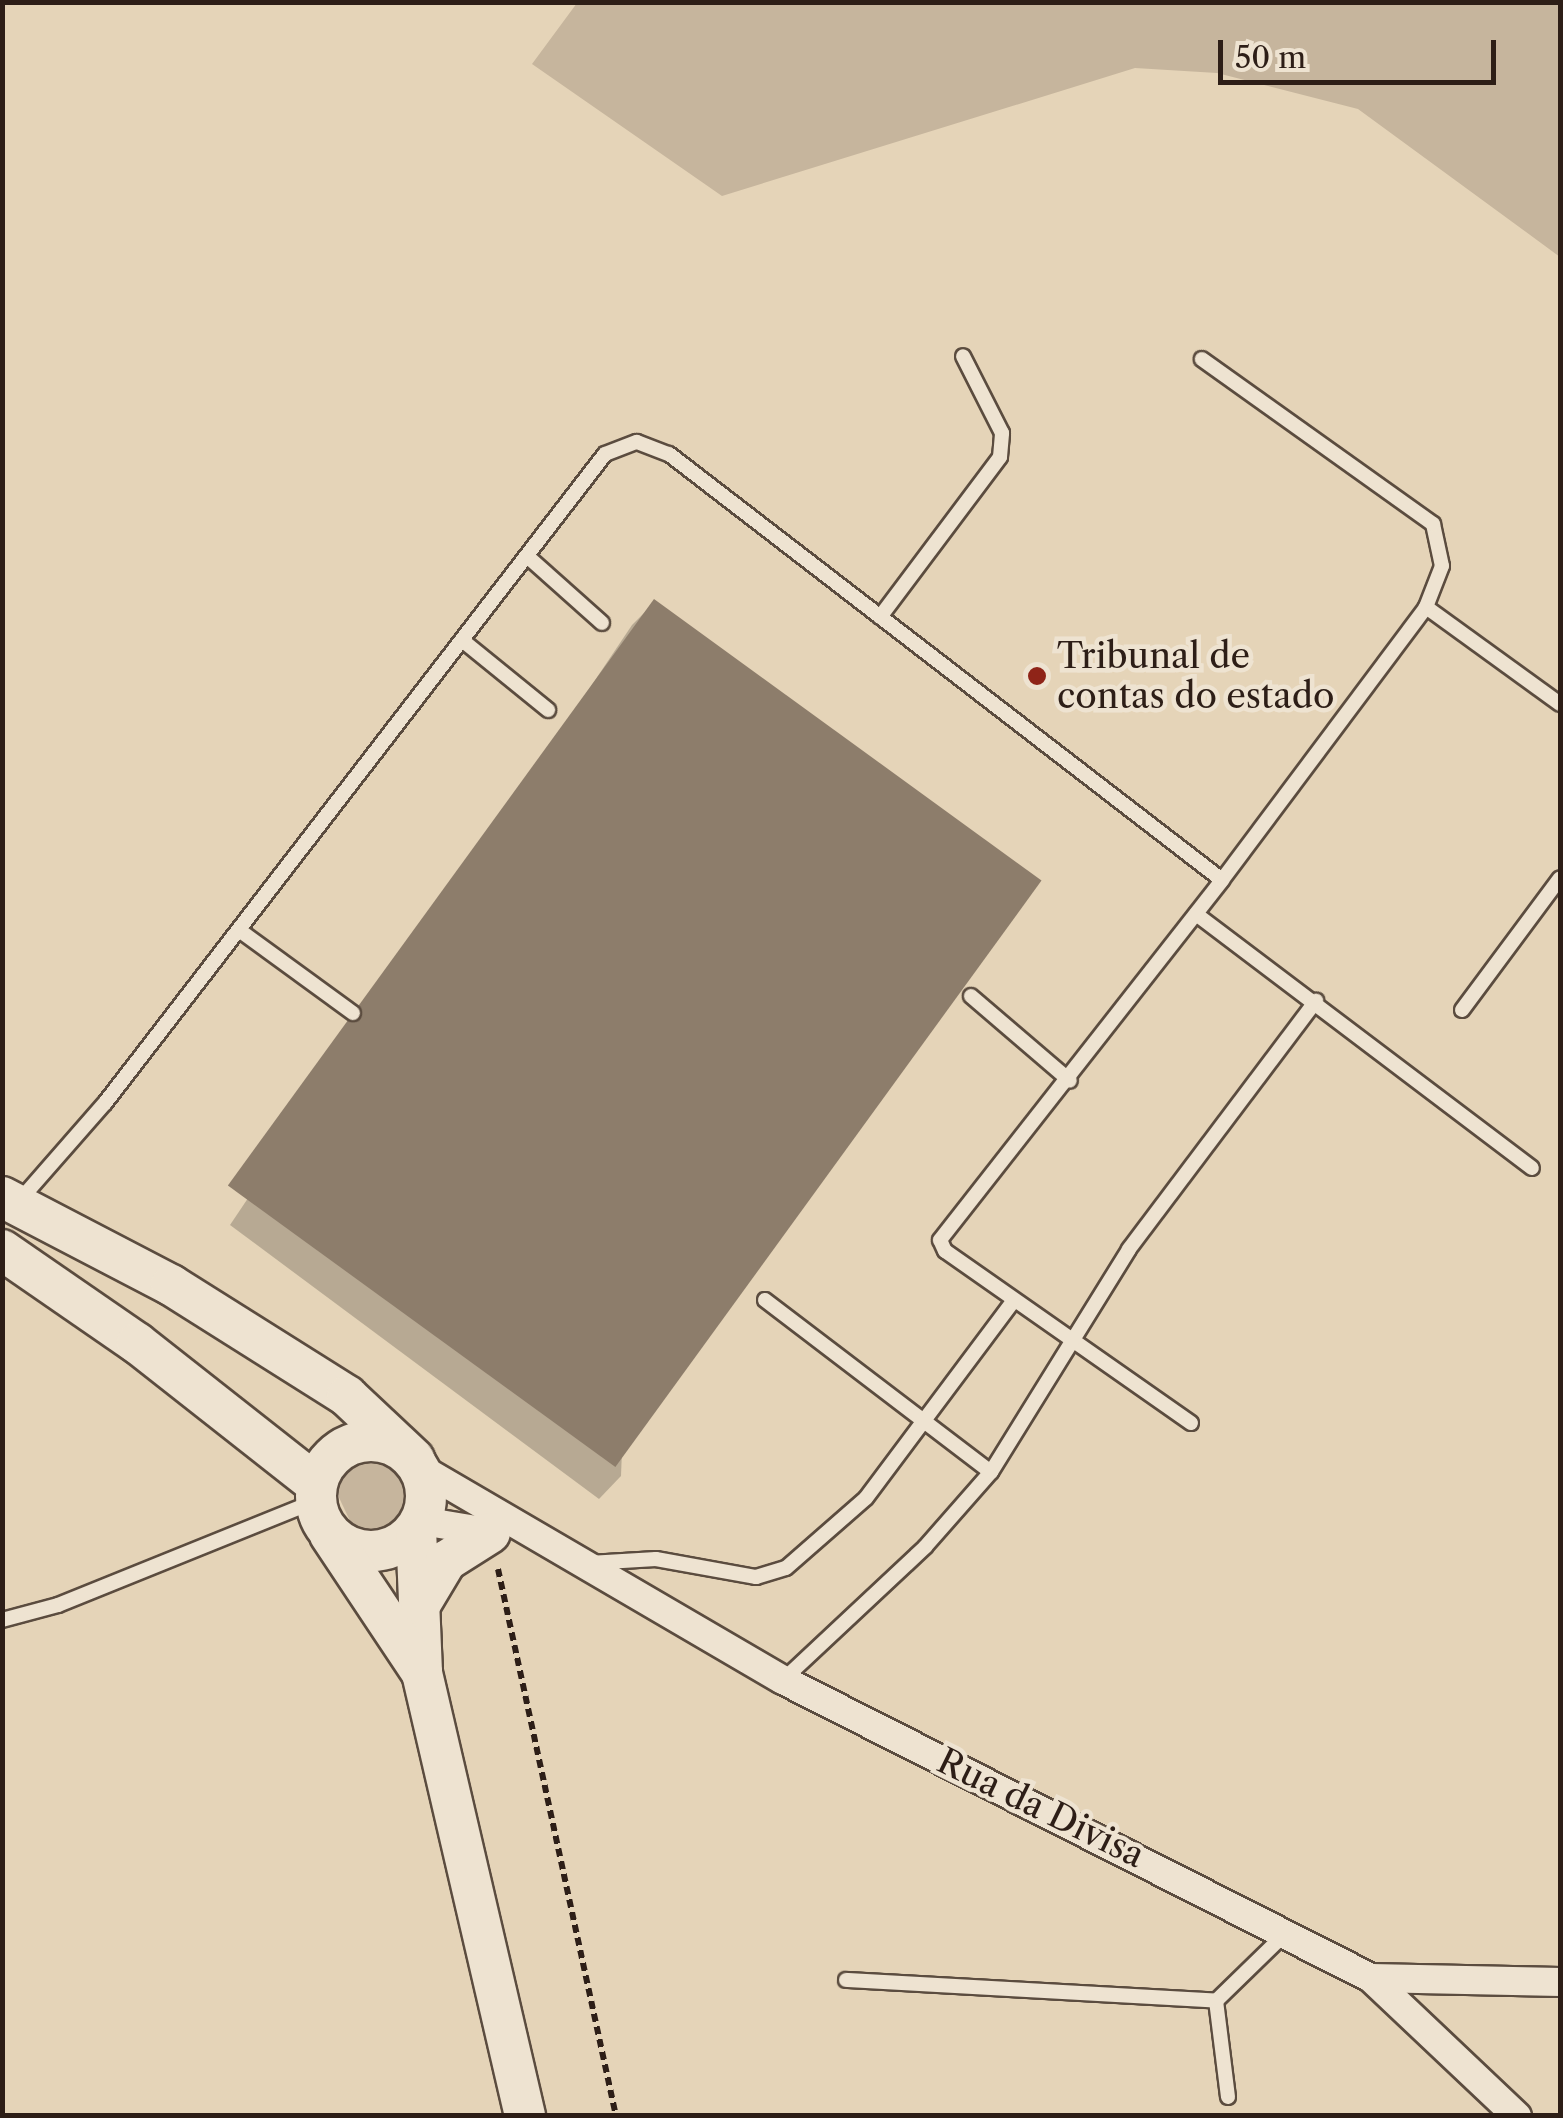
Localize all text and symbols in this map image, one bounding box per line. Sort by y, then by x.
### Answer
scale bar [1223,20,1500,82]
text: 50 m [1235,39,1306,76]
place label: Tribunal de contas do estado [1057,635,1334,717]
marker: Tribunal de contas do estado [1026,665,1048,687]
street label: Rua da Divisa [930,1740,1152,1876]

